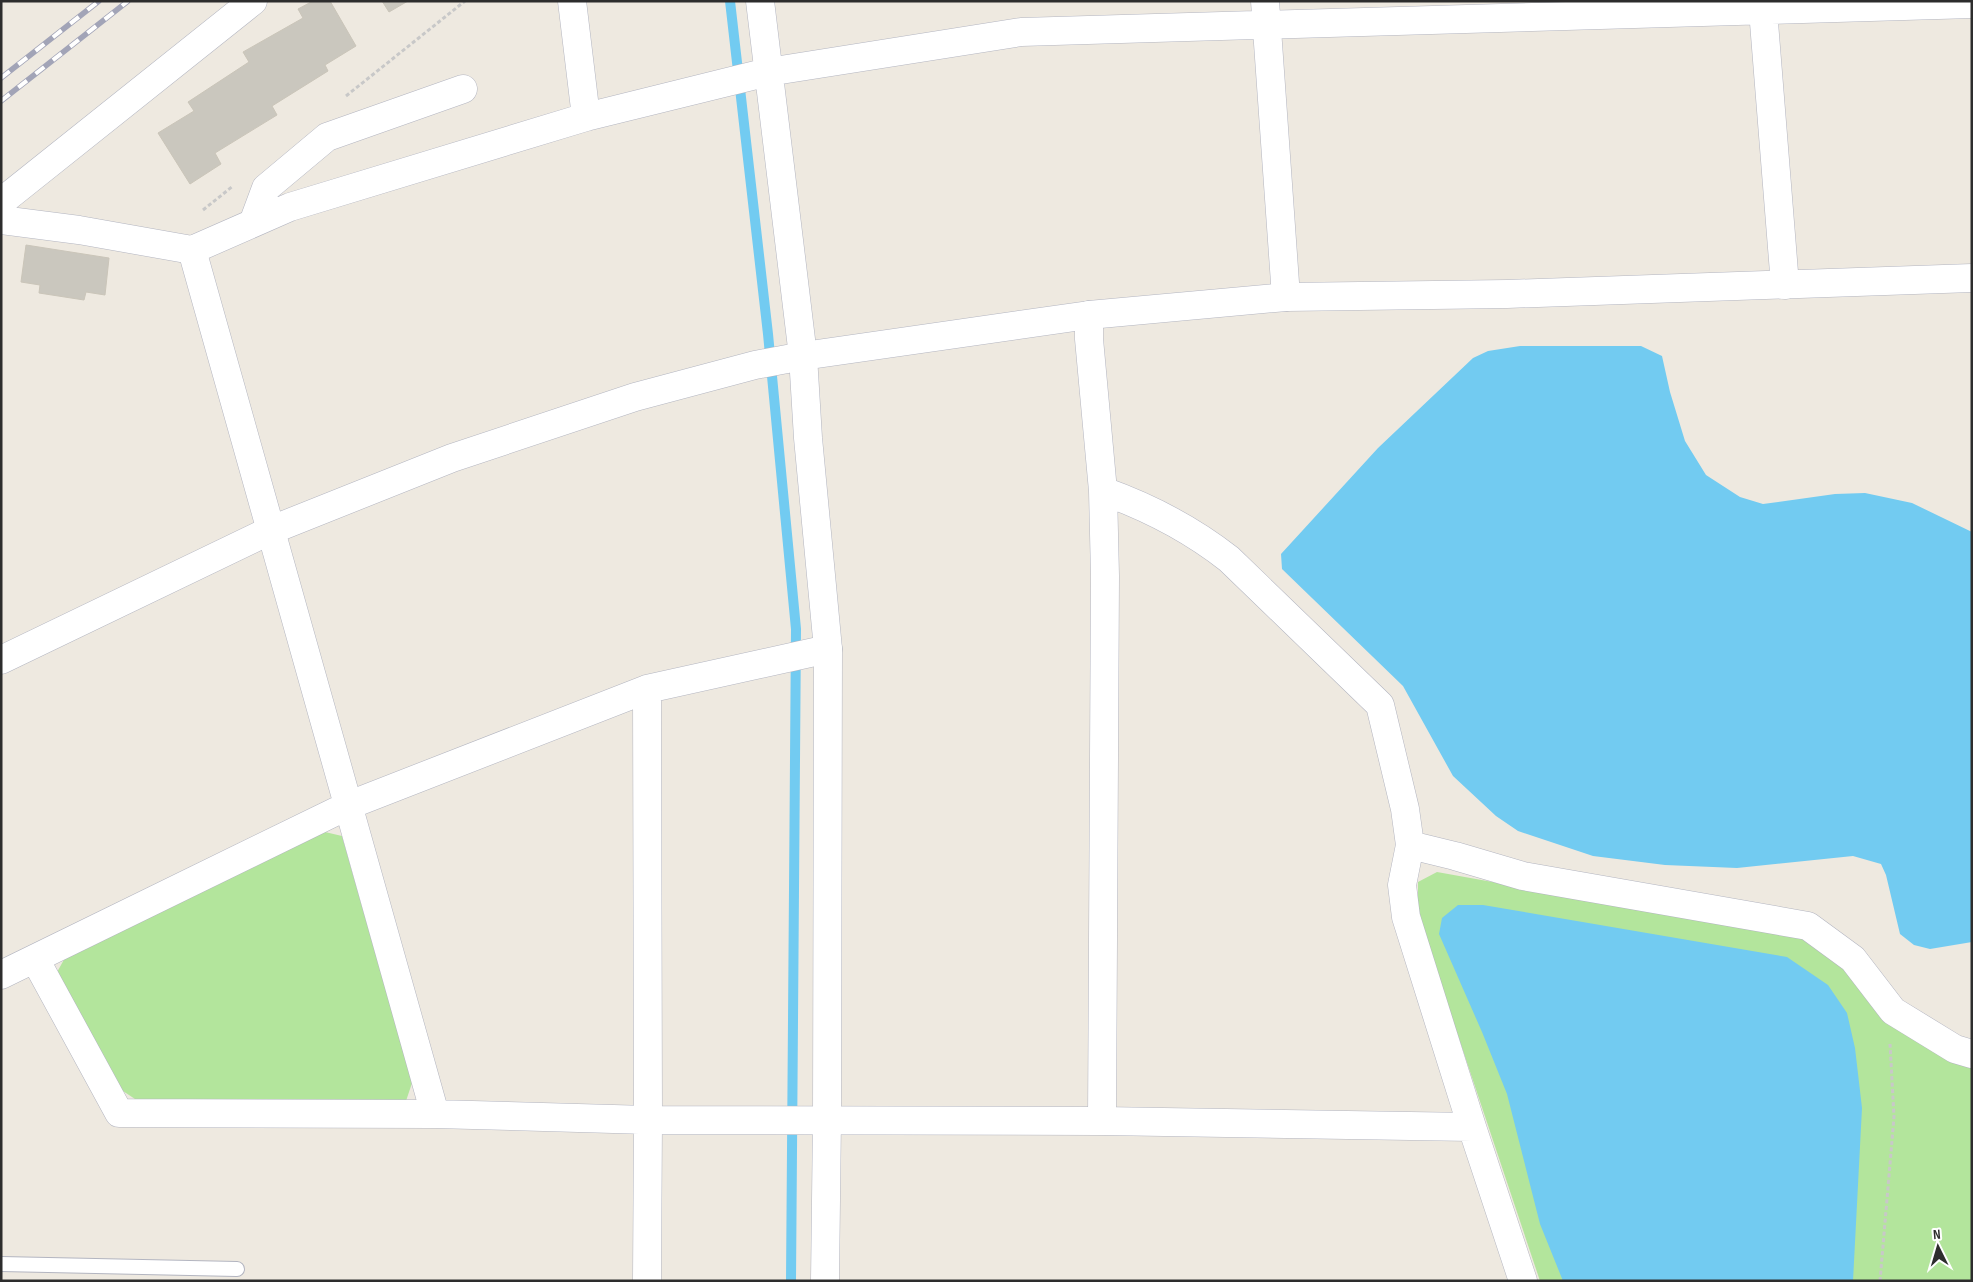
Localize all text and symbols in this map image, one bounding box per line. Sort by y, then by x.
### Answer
north arrow [1913,1222,1963,1272]
text: N [1932,1226,1941,1243]

